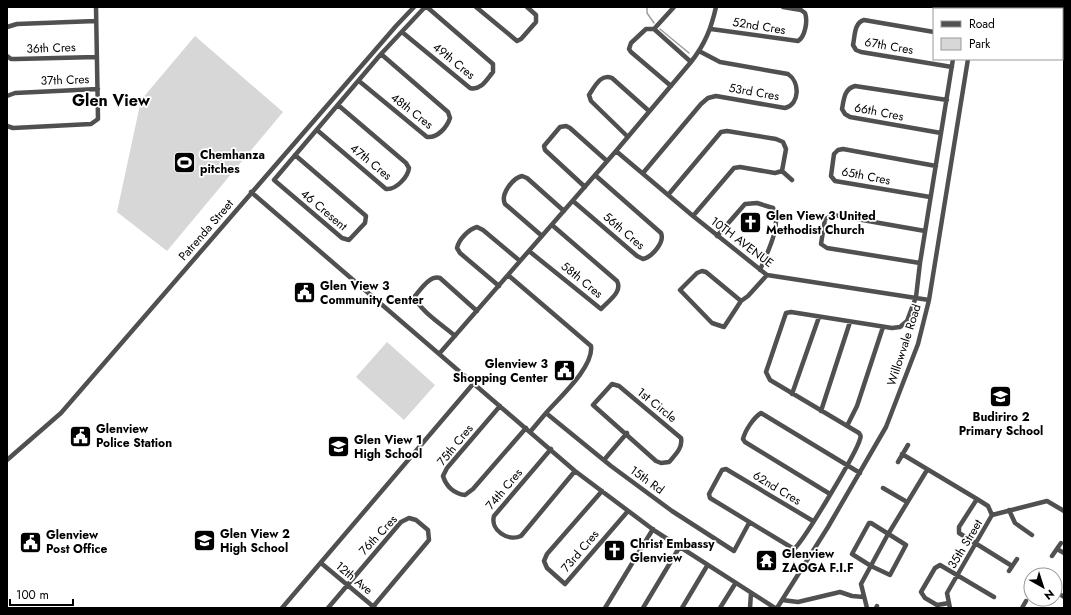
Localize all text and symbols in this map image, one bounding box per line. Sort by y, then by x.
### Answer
legend [933,8,1063,60]
street label: 52nd Cres [731,13,787,39]
text: Road [969,15,995,33]
street label: 67th Cres [863,33,915,59]
text: Park [969,35,991,53]
street label: 36th Cres [26,38,76,58]
street label: 49th Cres [429,38,479,84]
street label: 37th Cres [40,70,90,90]
street label: 53rd Cres [727,79,781,105]
district label: Glen View [72,89,151,112]
street label: 48th Cres [387,89,437,133]
street label: 66th Cres [853,98,905,126]
street label: 47th Cres [346,140,396,185]
place label: Chemhanza pitches [200,146,265,178]
sports icon: Chemhanza pitches [171,149,197,175]
street label: 65th Cres [840,162,892,190]
street label: 46 Cresent [297,185,351,235]
street label: Patrenda Street [174,195,238,265]
place label: Glen View 3 United Methodist Church [766,207,876,239]
street label: 56th Cres [599,208,649,254]
church icon: Glen View 3 United Methodist Church [738,210,764,236]
street label: 10TH AVENUE [707,212,777,272]
street label: 58th Cres [557,257,607,303]
place label: Glen View 3 Community Center [320,277,424,309]
public building icon: Glen View 3 Community Center [291,280,317,306]
street label: Willowvale Road [882,302,926,388]
place label: Glenview 3 Shopping Center [453,355,549,387]
public building icon: Glenview 3 Shopping Center [551,358,577,384]
street label: 1st Circle [633,383,681,427]
school or university icon: Budiriro 2 Primary School [988,383,1014,409]
place label: Budiriro 2 Primary School [959,408,1043,440]
place label: Glenview Police Station [96,420,172,452]
street label: 75th Cres [433,420,478,470]
public building icon: Glenview Police Station [67,423,93,449]
place label: Glen View 1 High School [354,431,422,463]
school or university icon: Glen View 1 High School [325,434,351,460]
street label: 15th Rd [626,461,668,499]
street label: 74th Cres [481,464,527,514]
street label: 62nd Cres [749,466,805,510]
street label: 76th Cres [355,511,401,559]
street label: 35th Street [943,516,987,572]
place label: Glen View 2 High School [220,525,290,557]
place label: Glenview Post Office [46,526,107,558]
street label: 73rd Cres [557,526,603,576]
school or university icon: Glen View 2 High School [192,528,218,554]
public building icon: Glenview Post Office [18,529,44,555]
place label: Christ Embassy Glenview [630,535,715,567]
church icon: Christ Embassy Glenview [602,538,628,564]
place label: Glenview ZAOGA F.I.F [782,545,854,577]
temple icon: Glenview ZAOGA F.I.F [754,548,780,574]
street label: 12th Ave [332,557,376,599]
north arrow [1023,567,1063,607]
scale bar [10,581,73,607]
text: 100 m [16,586,49,604]
text: N [1041,586,1058,604]

